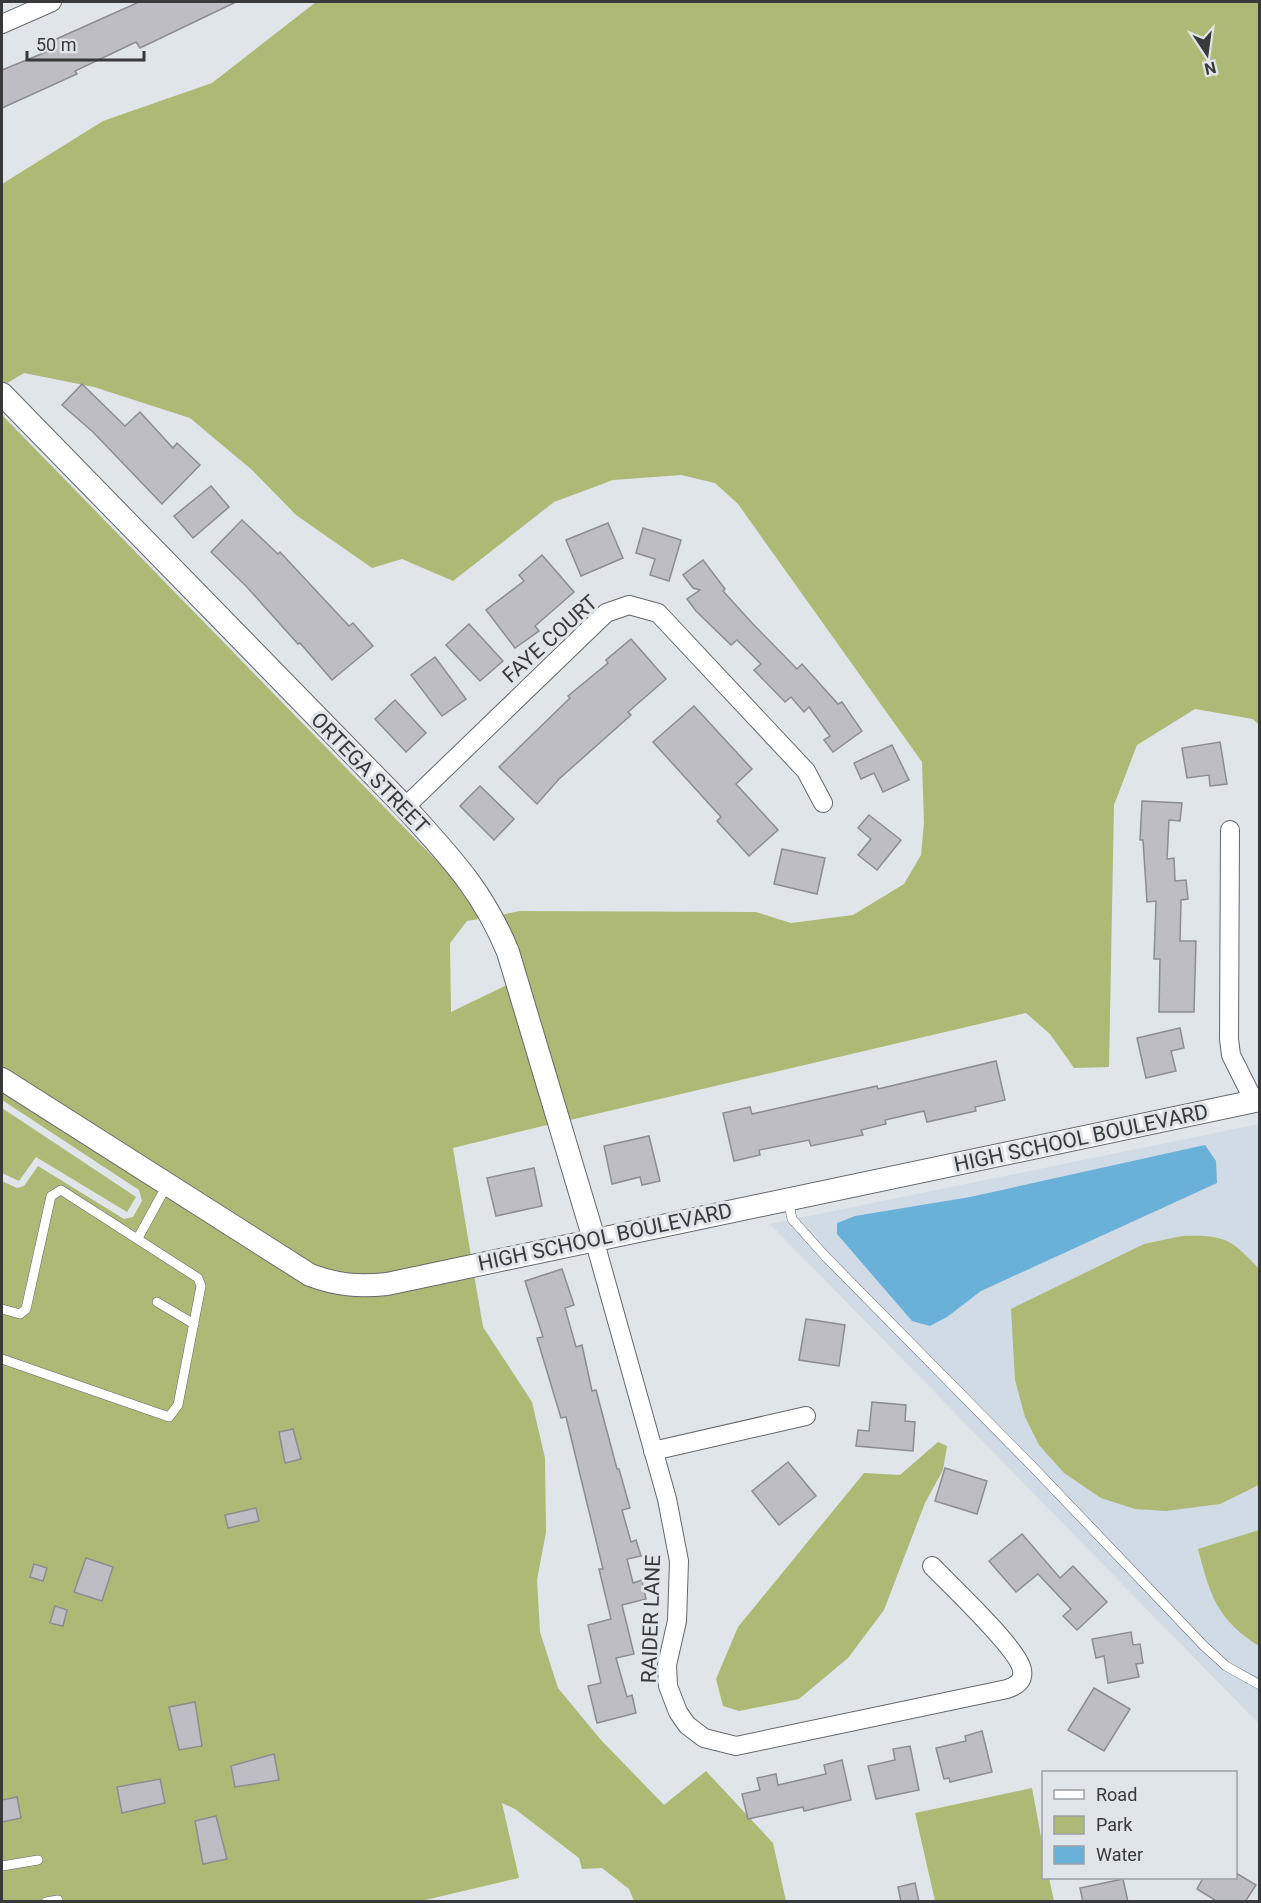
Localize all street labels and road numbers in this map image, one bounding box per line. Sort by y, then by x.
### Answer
street label: FAYE COURT [498,590,602,688]
street label: ORTEGA STREET [306,708,434,839]
street label: HIGH SCHOOL BOULEVARD [952,1099,1210,1177]
street label: HIGH SCHOOL BOULEVARD [476,1198,734,1276]
street label: RAIDER LANE [637,1554,665,1684]

